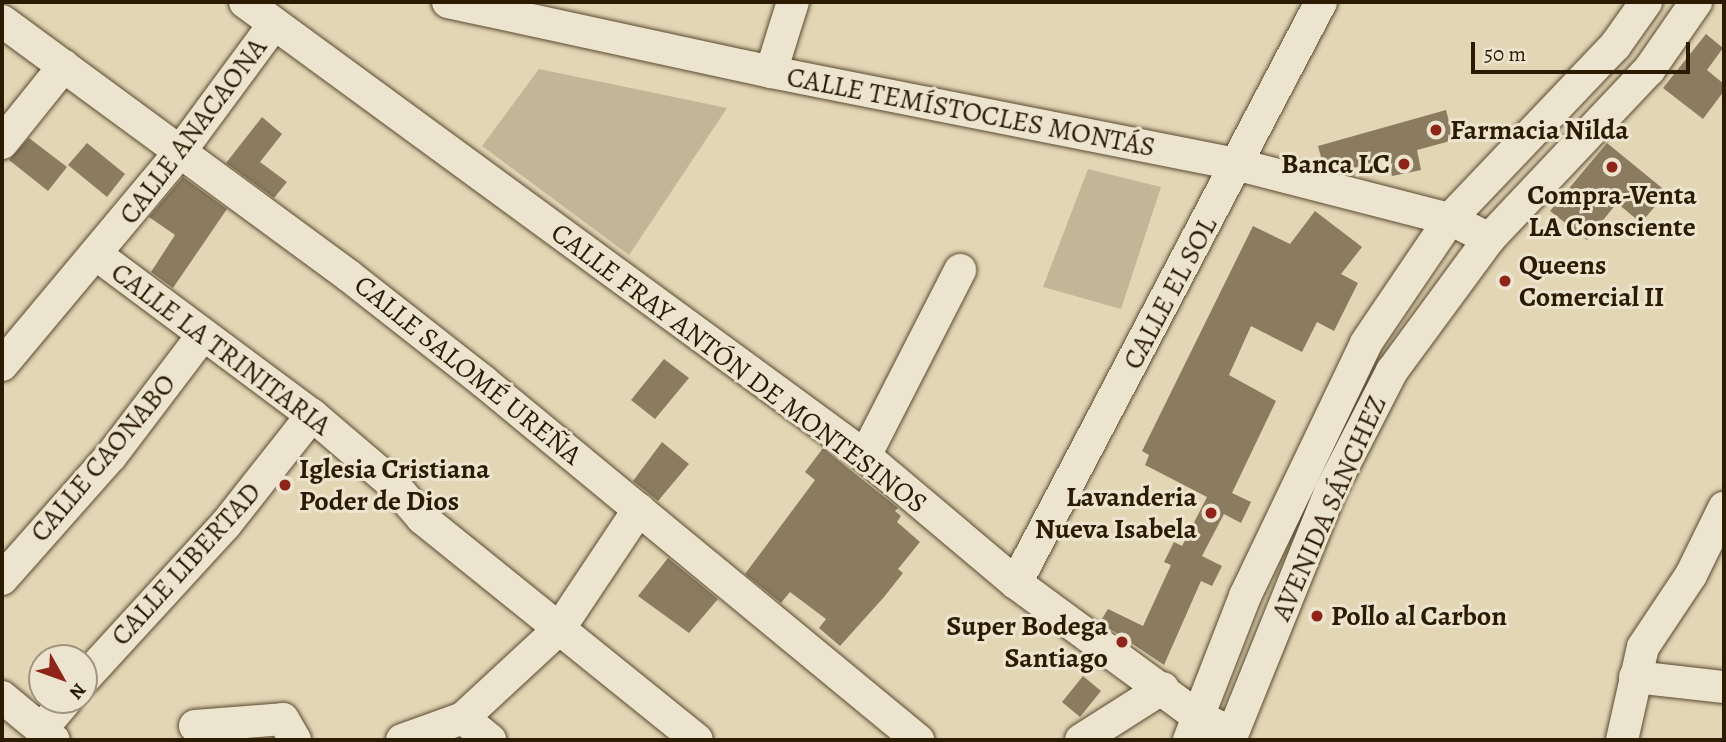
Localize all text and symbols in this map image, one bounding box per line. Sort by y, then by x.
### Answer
scale bar [1474,28,1693,72]
street label: CALLE ANACAONA [112,31,274,231]
text: 50 m [1484,40,1526,68]
street label: CALLE TEMÍSTOCLES MONTÁS [784,60,1158,164]
place label: Farmacia Nilda [1450,113,1629,147]
marker: Farmacia Nilda [1428,122,1444,138]
place label: Banca LC [1281,147,1390,181]
marker: Banca LC [1396,156,1412,172]
marker: Compra-Venta LA Consciente [1604,159,1620,175]
place label: Compra-Venta LA Consciente [1527,178,1697,244]
street label: CALLE EL SOL [1116,211,1224,375]
street label: CALLE FRAY ANTÓN DE MONTESINOS [545,216,933,520]
place label: Queens Comercial II [1519,248,1664,314]
street label: CALLE LA TRINITARIA [104,255,338,443]
street label: CALLE SALOMÉ UREÑA [348,268,588,472]
marker: Queens Comercial II [1497,273,1513,289]
street label: CALLE CAONABO [23,367,183,549]
street label: AVENIDA SÁNCHEZ [1264,390,1394,626]
place label: Iglesia Cristiana Poder de Dios [299,452,490,518]
street label: CALLE LIBERTAD [104,475,268,653]
marker: Iglesia Cristiana Poder de Dios [277,477,293,493]
place label: Lavanderia Nueva Isabela [1035,480,1197,546]
marker: Lavanderia Nueva Isabela [1203,505,1219,521]
place label: Pollo al Carbon [1331,599,1507,633]
marker: Pollo al Carbon [1309,608,1325,624]
place label: Super Bodega Santiago [946,609,1108,675]
marker: Super Bodega Santiago [1114,634,1130,650]
north arrow [28,644,98,714]
text: N [63,678,92,705]

